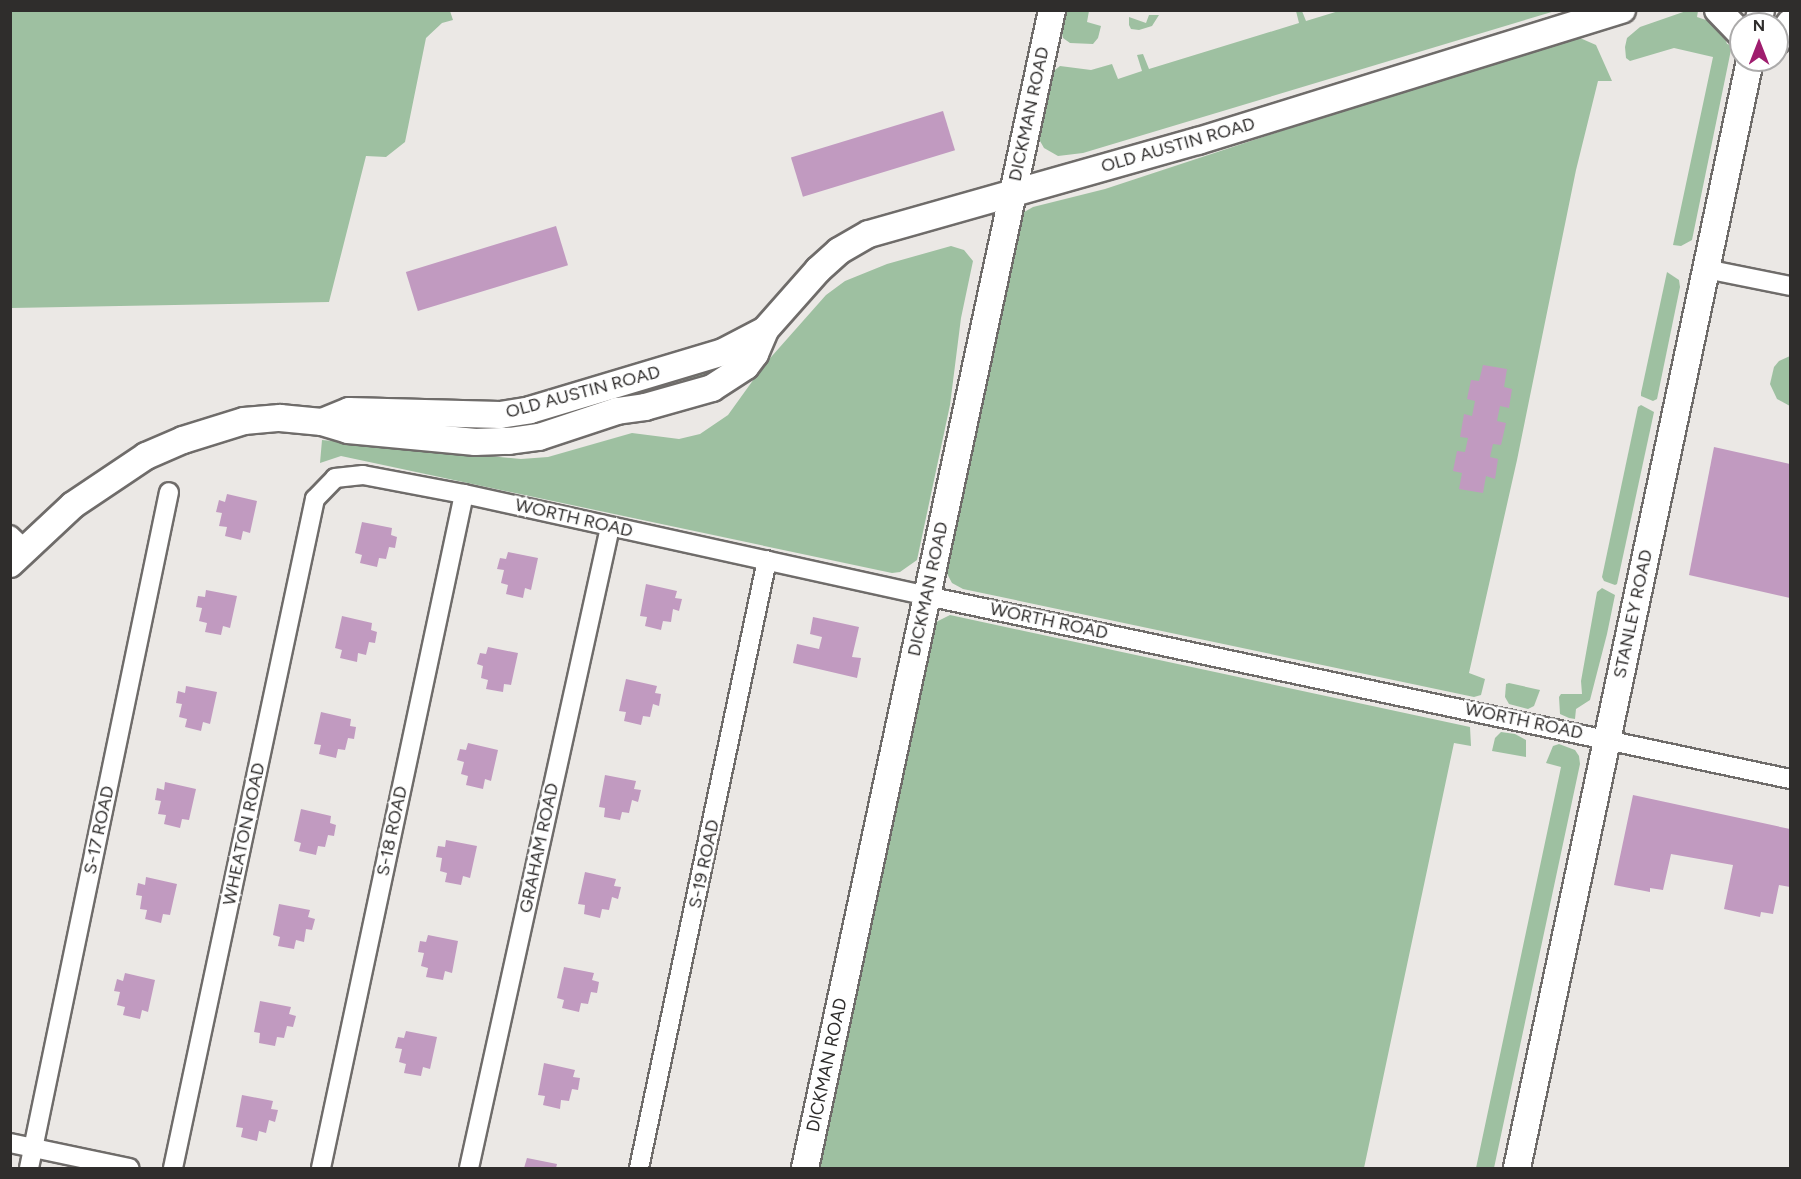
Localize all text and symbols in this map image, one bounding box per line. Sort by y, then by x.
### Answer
north arrow [1729,12,1789,72]
text: N [1753,16,1765,35]
street label: DICKMAN ROAD [1004,45,1054,183]
street label: OLD AUSTIN ROAD [1099,113,1257,177]
street label: OLD AUSTIN ROAD [503,361,663,423]
street label: WORTH ROAD [513,494,635,542]
street label: DICKMAN ROAD [903,520,953,658]
street label: STANLEY ROAD [1609,548,1657,680]
street label: WORTH ROAD [988,598,1110,644]
street label: WORTH ROAD [1463,698,1585,744]
street label: WHEATON ROAD [218,761,270,907]
street label: GRAHAM ROAD [515,781,563,915]
street label: S-17 ROAD [79,784,119,876]
street label: S-18 ROAD [372,784,412,878]
street label: S-19 ROAD [684,818,724,910]
street label: DICKMAN ROAD [802,996,852,1134]

